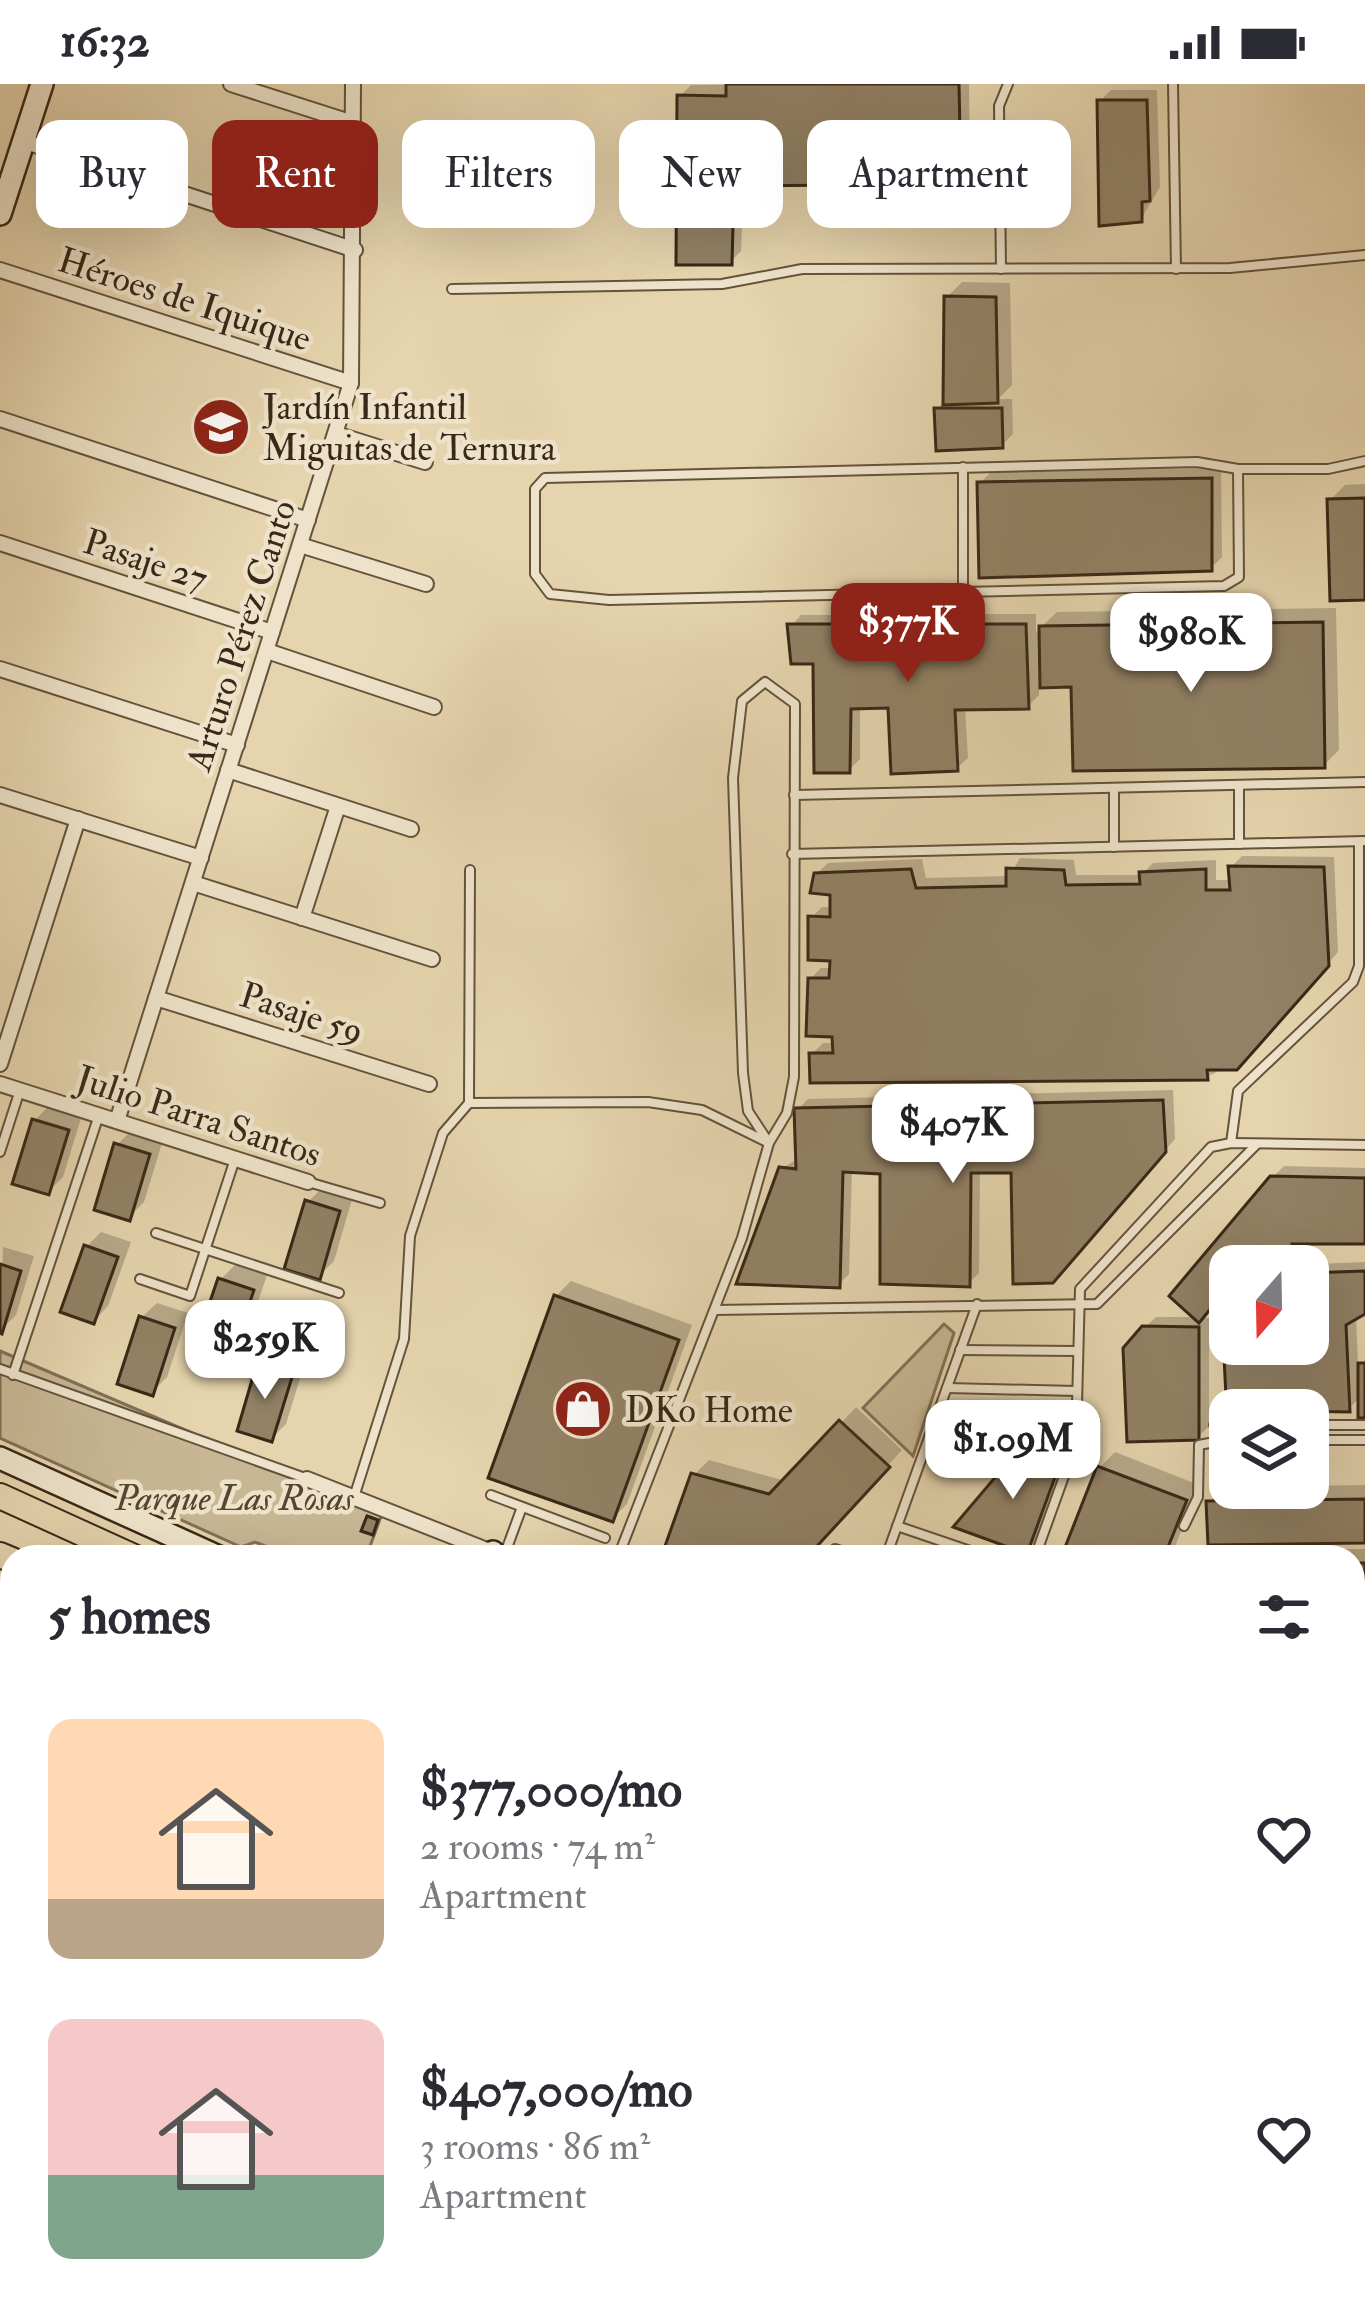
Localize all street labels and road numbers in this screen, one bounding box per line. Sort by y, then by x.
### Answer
street label: Héroes de Iquique [52,237,317,362]
street label: Arturo Pérez Canto [176,495,306,777]
street label: Pasaje 27 [78,519,213,602]
street label: Pasaje 59 [234,972,369,1055]
street label: Julio Parra Santos [70,1055,327,1177]

